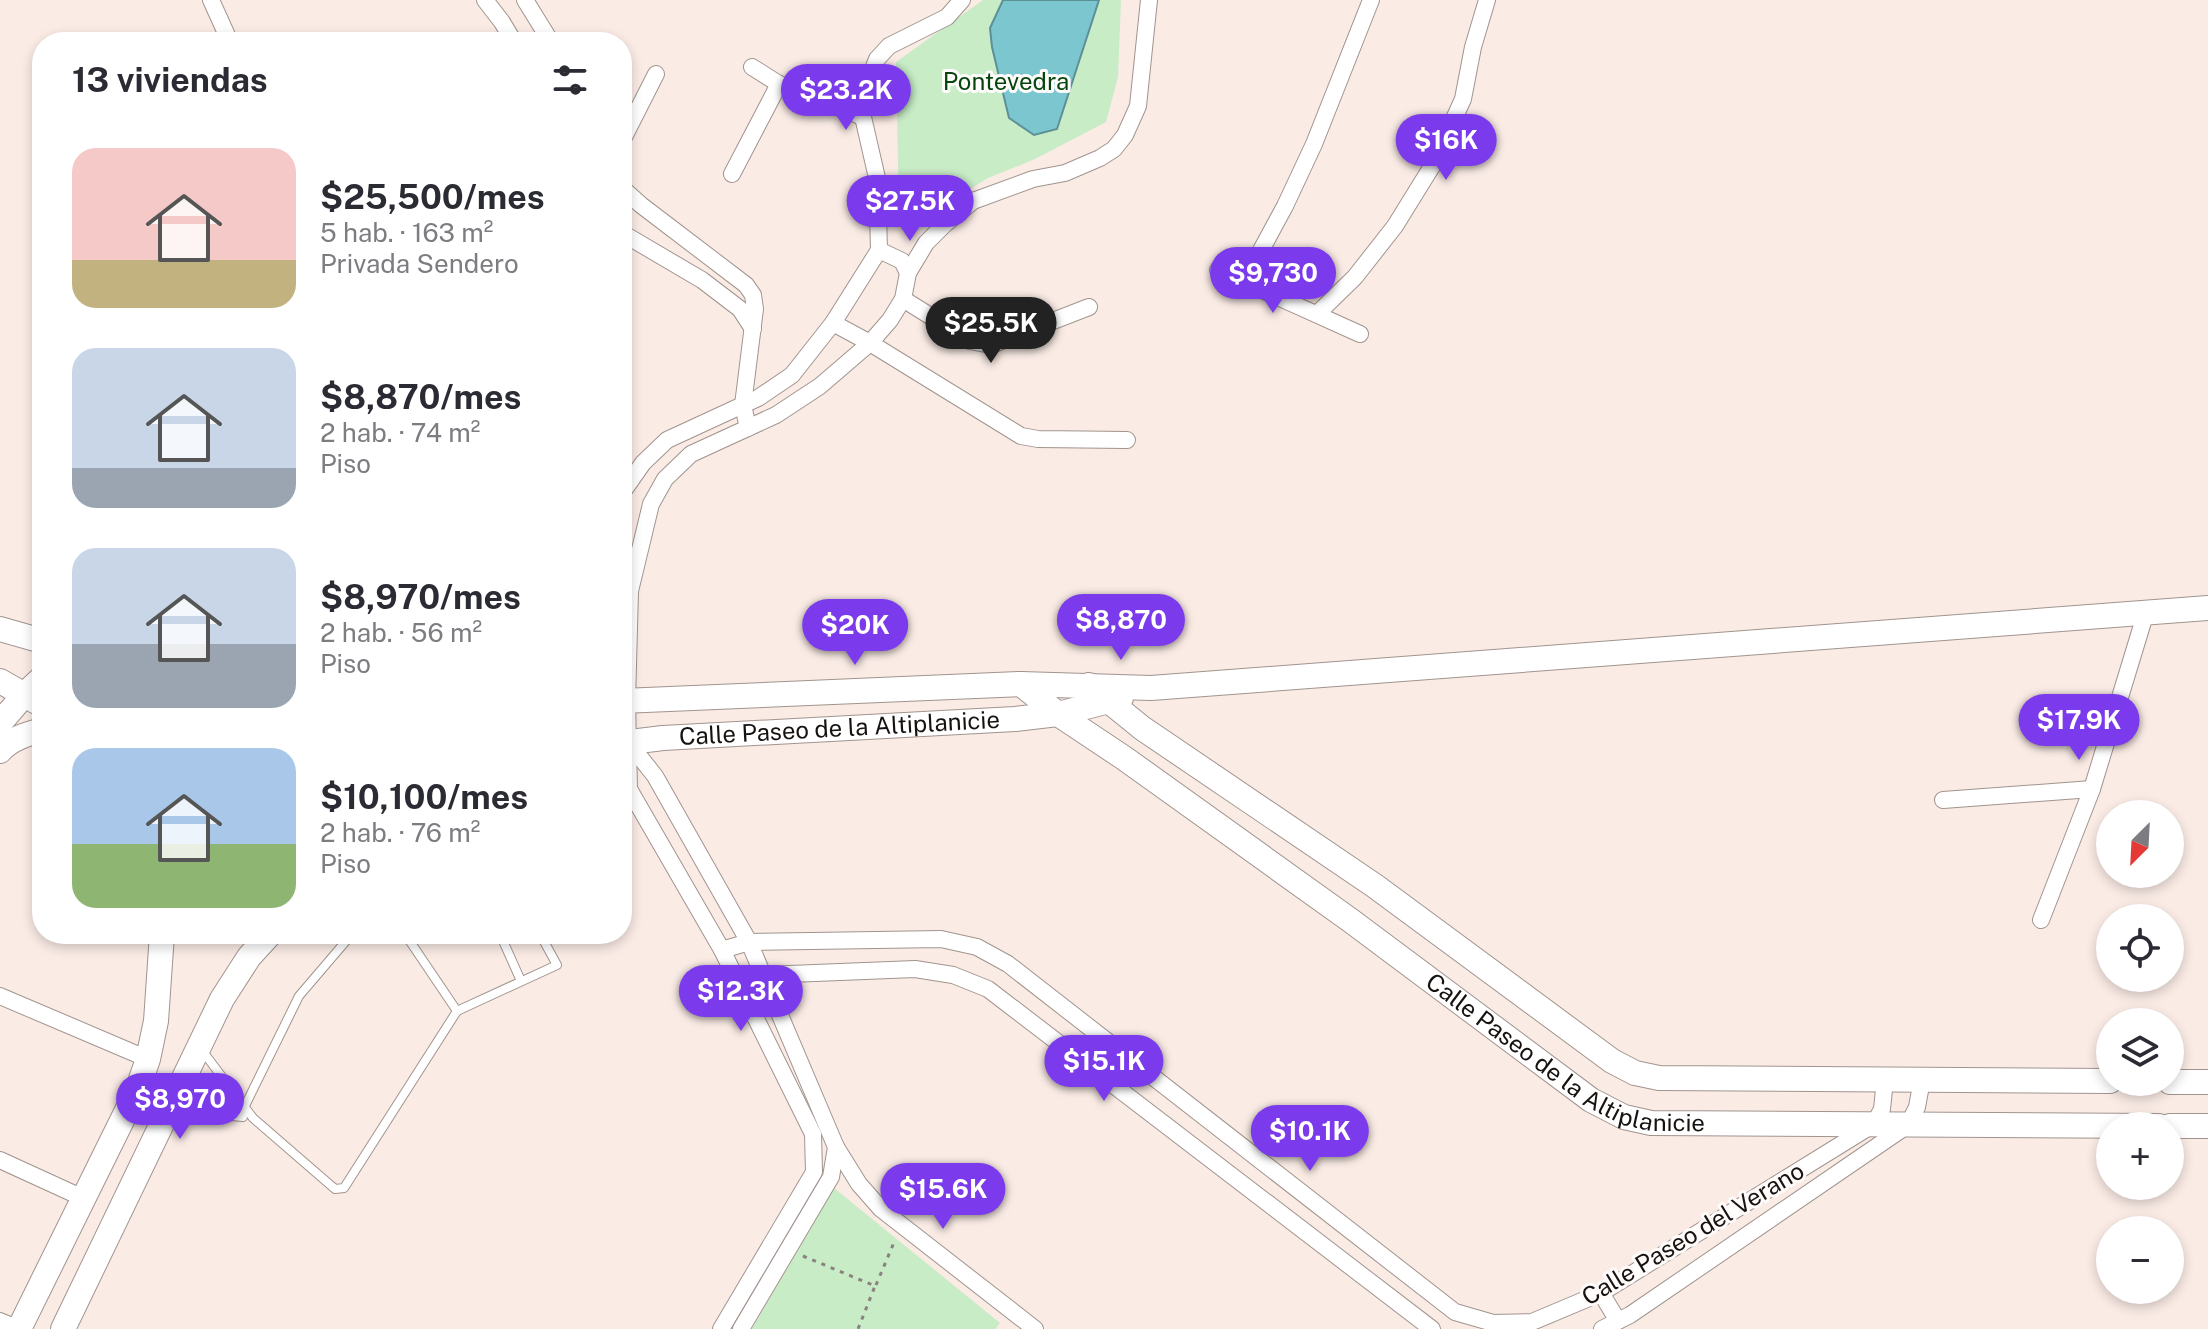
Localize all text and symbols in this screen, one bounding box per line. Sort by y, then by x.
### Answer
icon: filters [548,58,592,102]
text: 13 viviendas [72,60,268,100]
pin: $23.2K [781,64,911,132]
park label: Pontevedra [943,67,1069,95]
text: $23.2K [799,74,893,105]
pin: $16K [1399,114,1493,182]
text: $16K [1414,124,1478,155]
pin: $27.5K [845,175,975,243]
text: $25,500/mes [320,177,545,217]
icon: home [136,180,232,276]
text: $27.5K [865,185,955,216]
text: 5 hab. · 163 m² [320,217,493,248]
pin: $9,730 [1208,247,1338,315]
text: Privada Sendero [320,248,519,279]
text: $9,730 [1228,257,1318,288]
pin: $25.5K [926,297,1056,365]
text: $25.5K [944,307,1038,338]
text: $8,870/mes [320,377,521,417]
icon: home [136,380,232,476]
text: 2 hab. · 74 m² [320,417,480,448]
text: Piso [320,448,371,479]
text: $8,970/mes [320,577,521,617]
icon: home [136,580,232,676]
pin: $8,870 [1056,594,1186,662]
pin: $20K [808,599,902,667]
text: $8,870 [1075,604,1167,635]
text: $20K [820,609,890,640]
text: 2 hab. · 56 m² [320,617,482,648]
text: Piso [320,648,371,679]
pin: $17.9K [2014,694,2144,762]
text: $17.9K [2037,704,2121,735]
street label: Calle Paseo de la Altiplanicie [678,705,1001,750]
text: $10,100/mes [320,777,528,817]
icon: home [136,780,232,876]
north arrow [2096,800,2184,888]
map controls [2096,800,2184,1304]
text: 2 hab. · 76 m² [320,817,480,848]
text: Piso [320,848,371,879]
button: locate [2096,904,2184,992]
pin: $12.3K [676,965,806,1033]
street label: Calle Paseo de la Altiplanicie [1421,967,1705,1136]
text: $12.3K [697,975,785,1006]
button: layers [2096,1008,2184,1096]
pin: $15.1K [1039,1035,1169,1103]
text: $15.1K [1062,1045,1146,1076]
pin: $8,970 [115,1073,245,1141]
text: $8,970 [134,1083,226,1114]
pin: $10.1K [1245,1105,1375,1173]
button: + [2096,1112,2184,1200]
text: $10.1K [1269,1115,1351,1146]
street label: Calle Paseo del Verano [1576,1156,1809,1311]
pin: $15.6K [878,1163,1008,1231]
text: $15.6K [898,1173,988,1204]
button: − [2096,1216,2184,1304]

